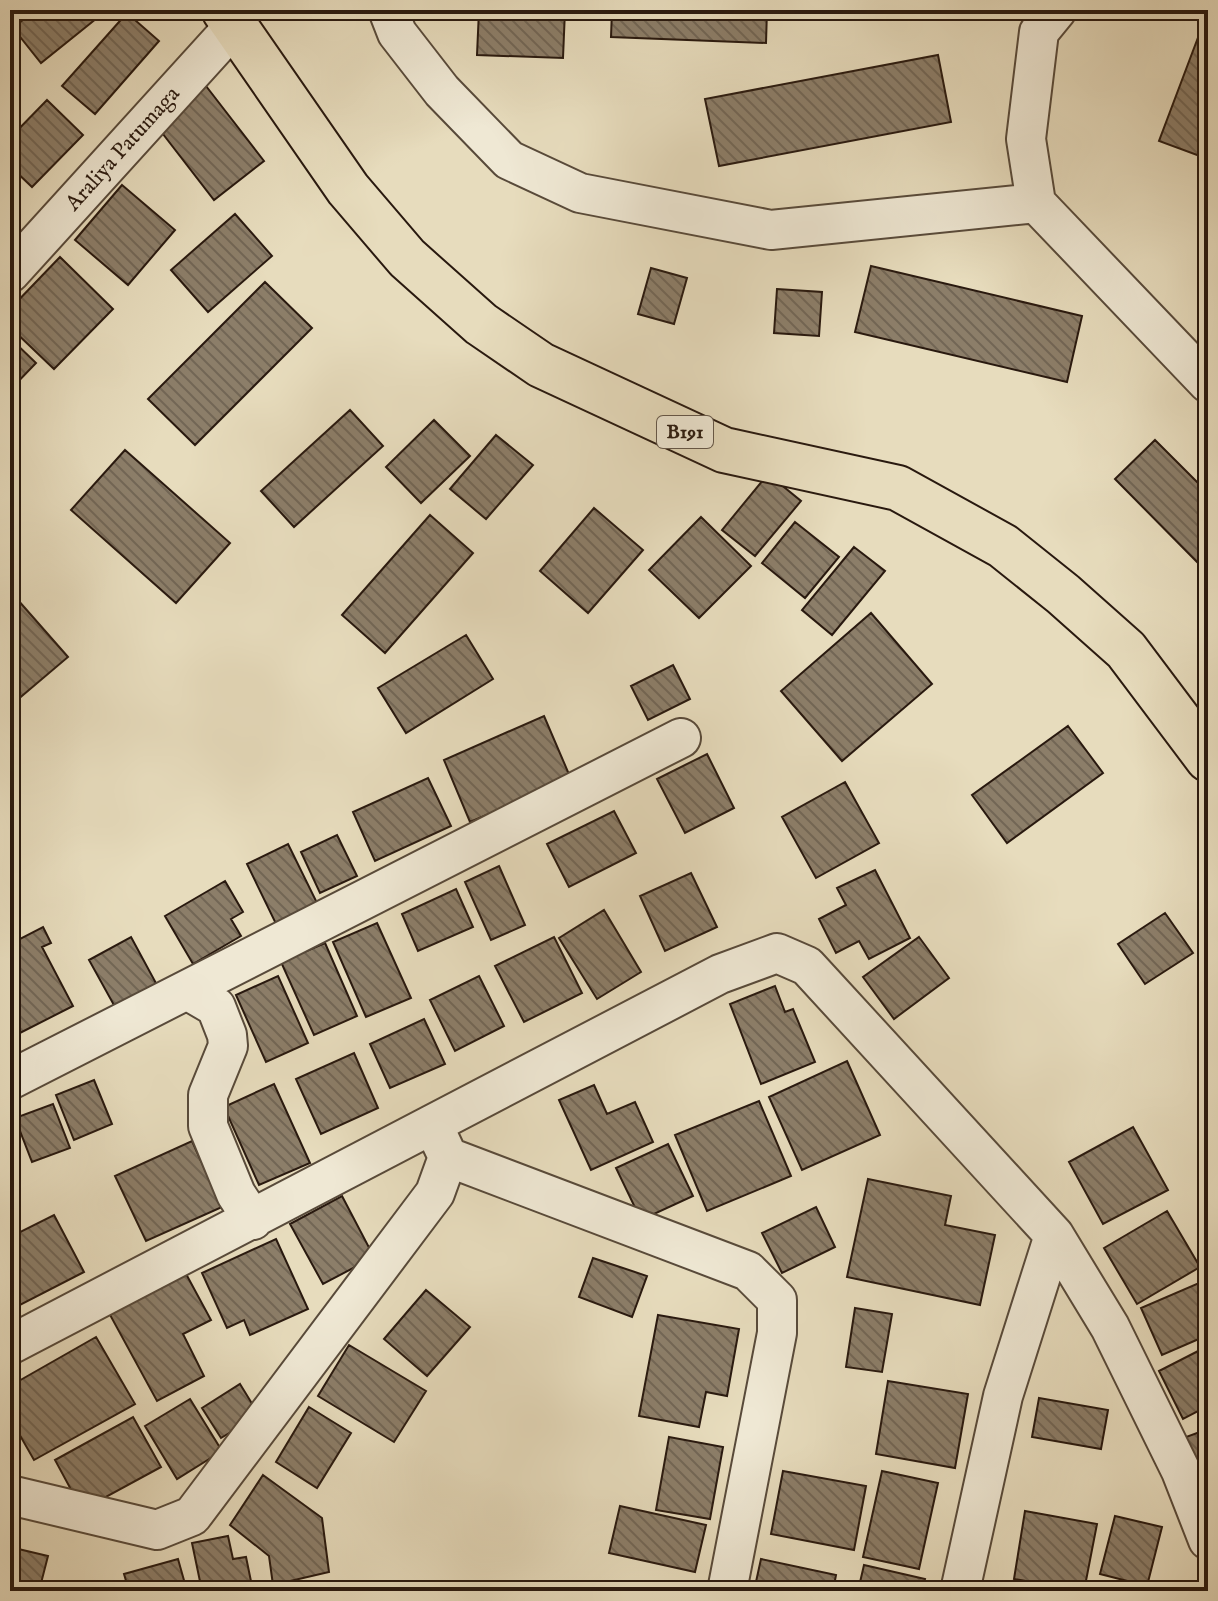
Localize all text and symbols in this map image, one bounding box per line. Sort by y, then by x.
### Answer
street label: Araliya Patumaga [59,80,187,218]
road number: B191 [657,416,713,448]

